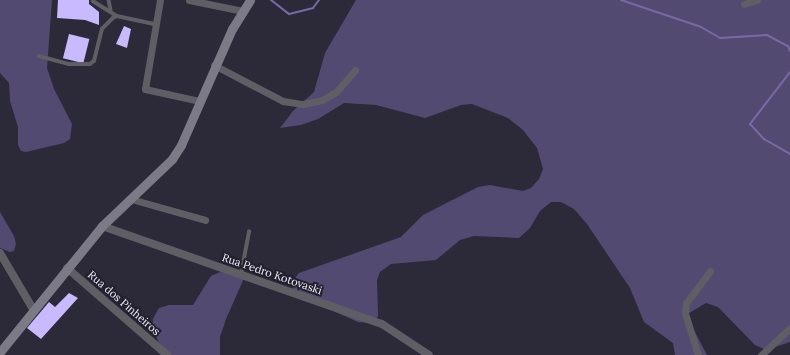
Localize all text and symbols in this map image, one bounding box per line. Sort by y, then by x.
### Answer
street label: Rua Pedro Kotovaski [220,251,324,297]
street label: Rua dos Pinheiros [85,268,163,338]

